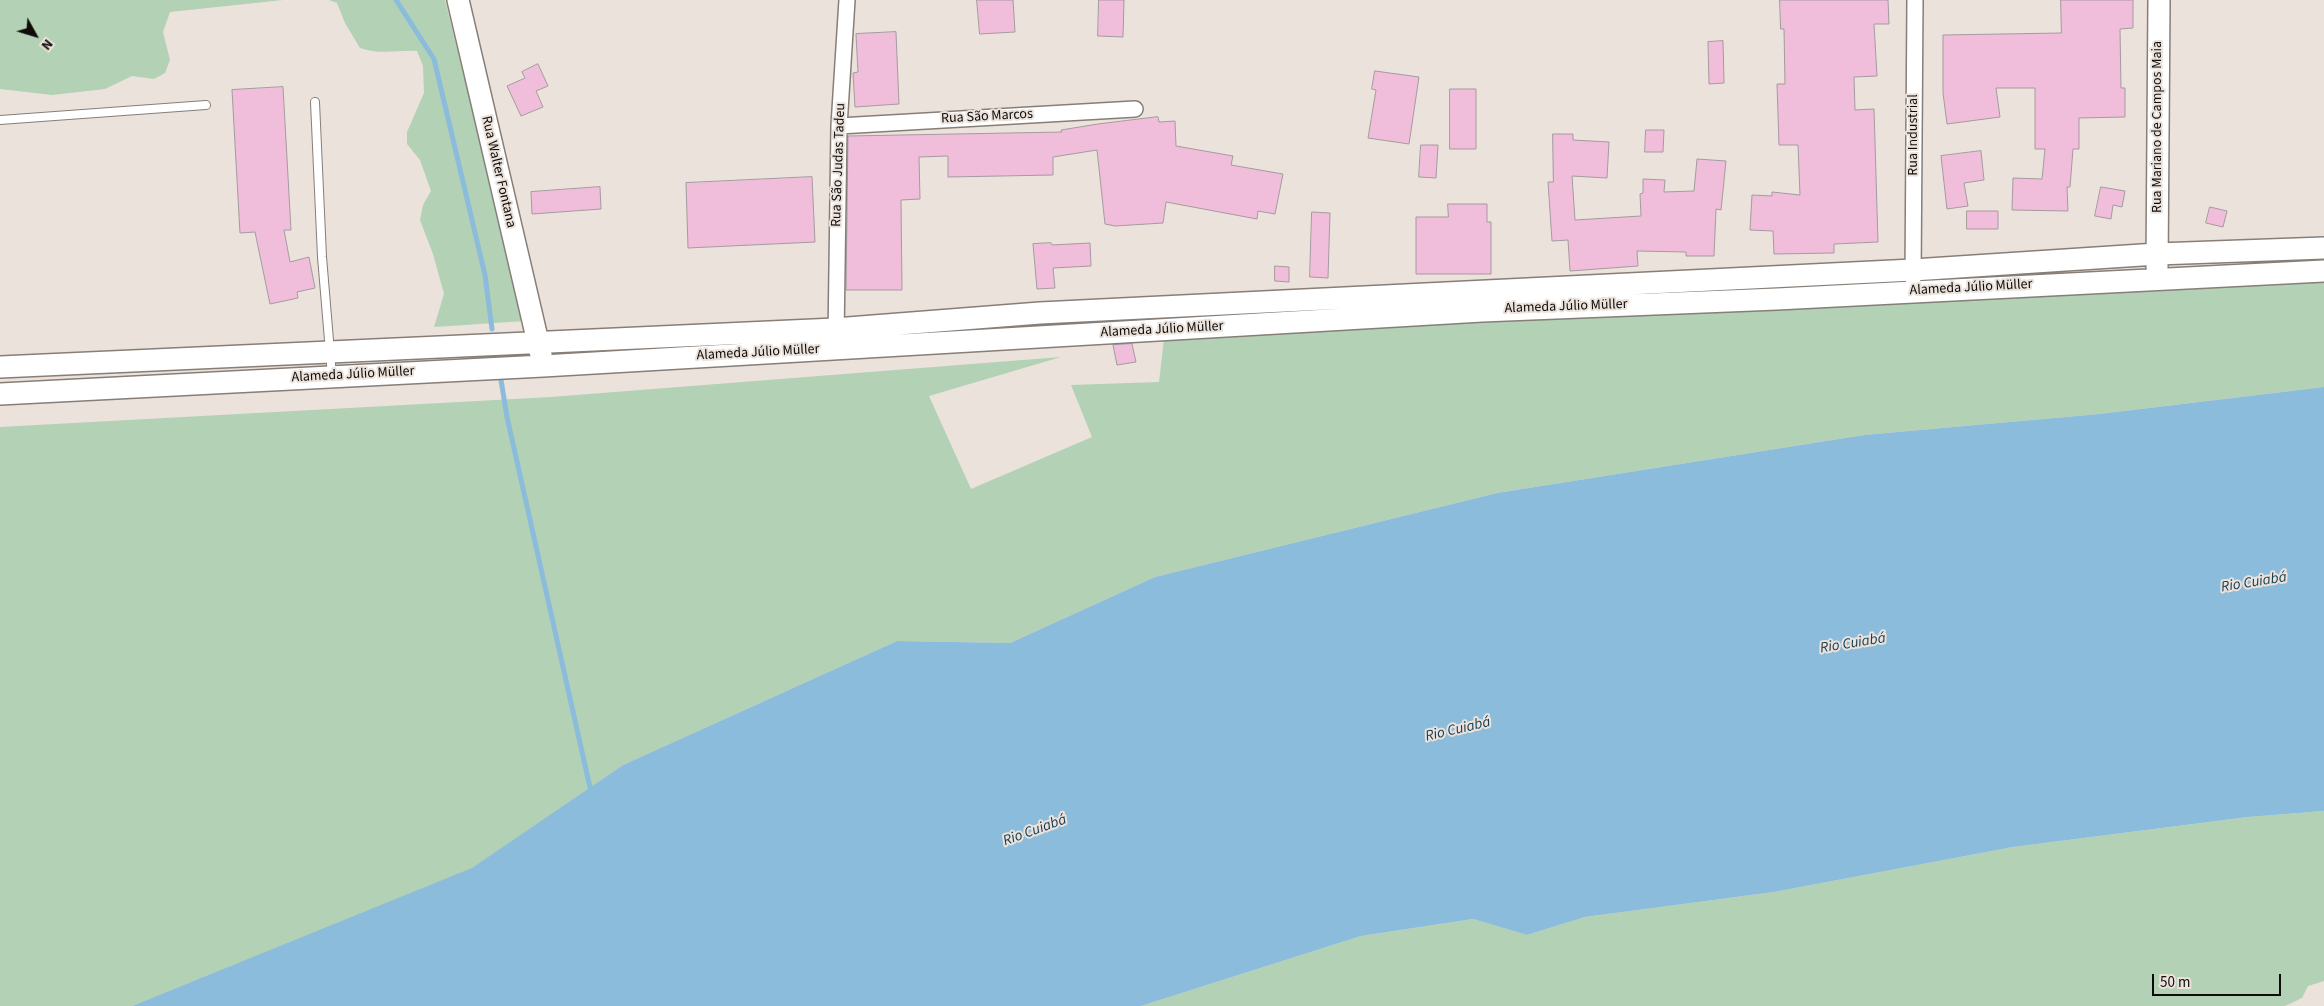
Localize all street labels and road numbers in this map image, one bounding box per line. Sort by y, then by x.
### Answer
street label: Rua Mariano de Campos Maia [2150,41,2166,213]
street label: Rua Industrial [1906,94,1922,176]
street label: Rua São Judas Tadeu [828,103,850,227]
street label: Rua São Marcos [941,106,1033,128]
street label: Rua Walter Fontana [477,114,519,230]
street label: Alameda Júlio Müller [1909,276,2033,300]
street label: Alameda Júlio Müller [1504,296,1628,318]
street label: Alameda Júlio Müller [1100,318,1224,342]
street label: Alameda Júlio Müller [696,341,820,365]
street label: Alameda Júlio Müller [291,363,415,387]

